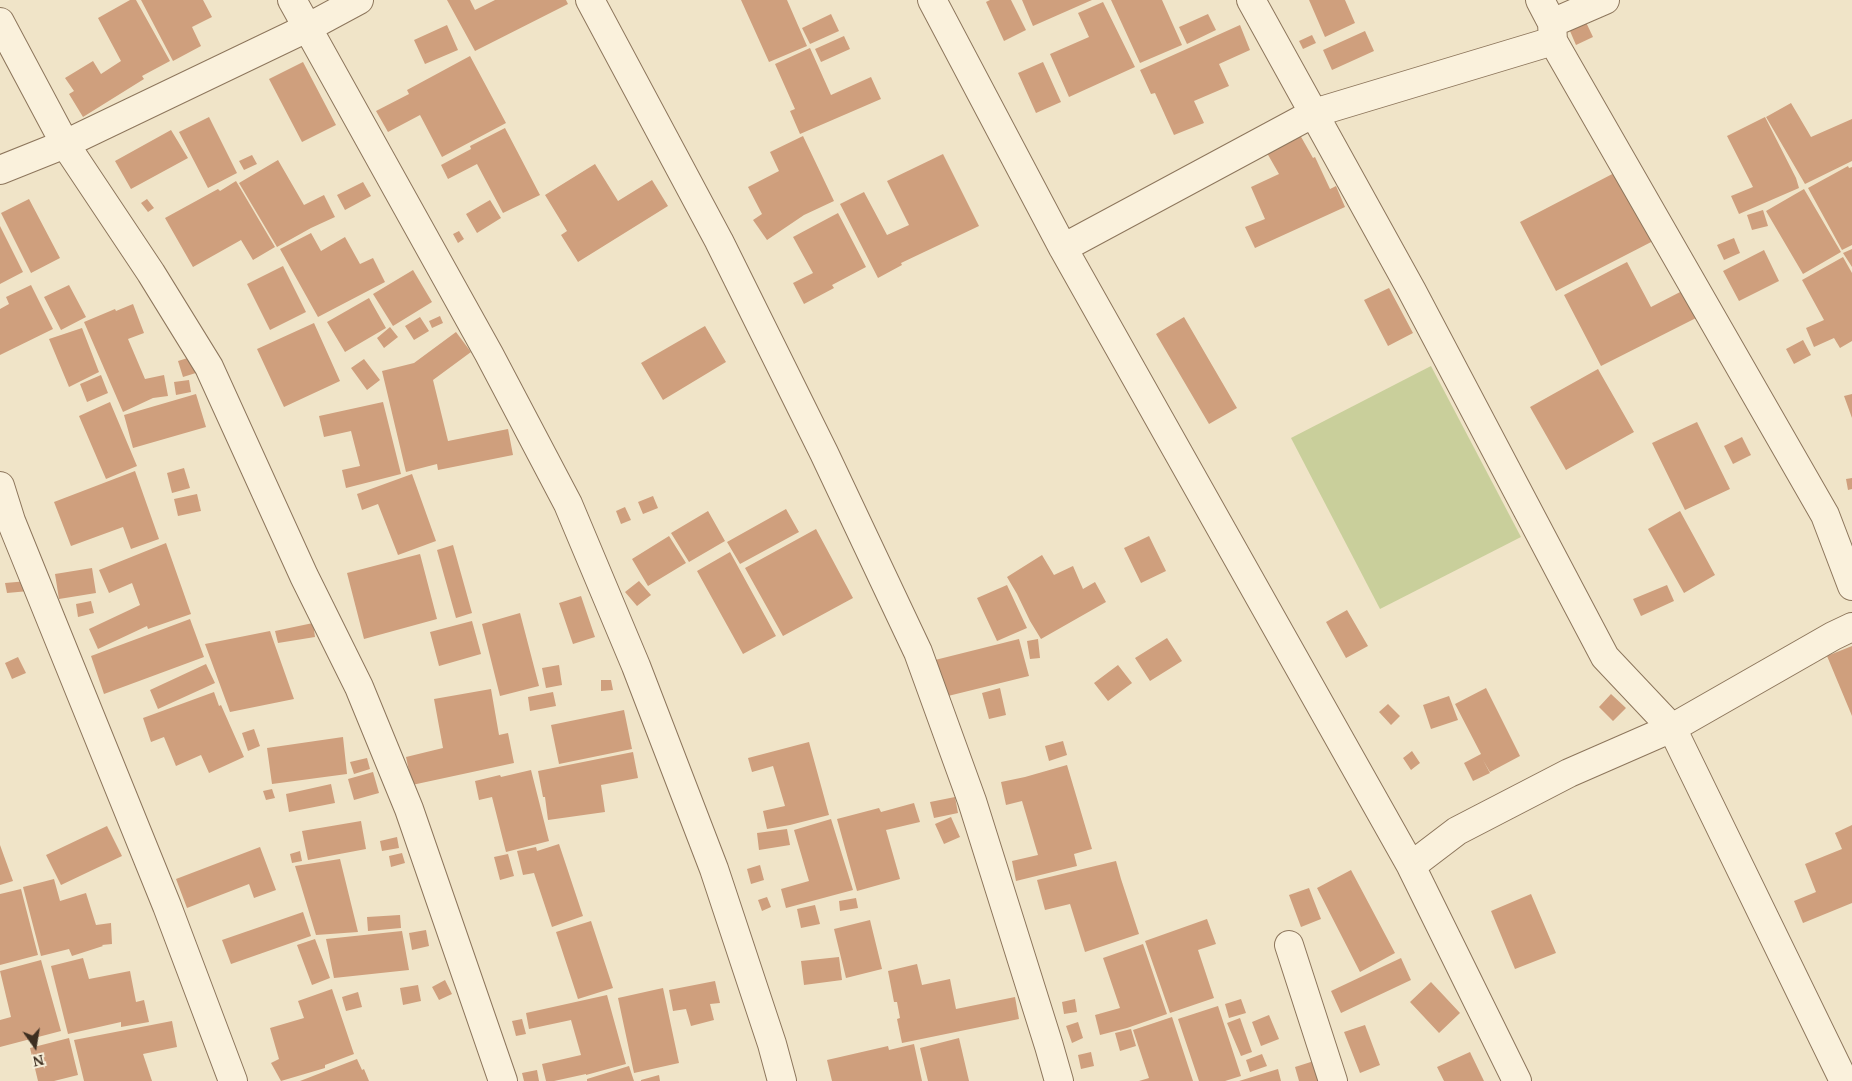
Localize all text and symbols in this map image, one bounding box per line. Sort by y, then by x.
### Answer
north arrow [10,1021,60,1071]
text: N [31,1051,46,1072]

